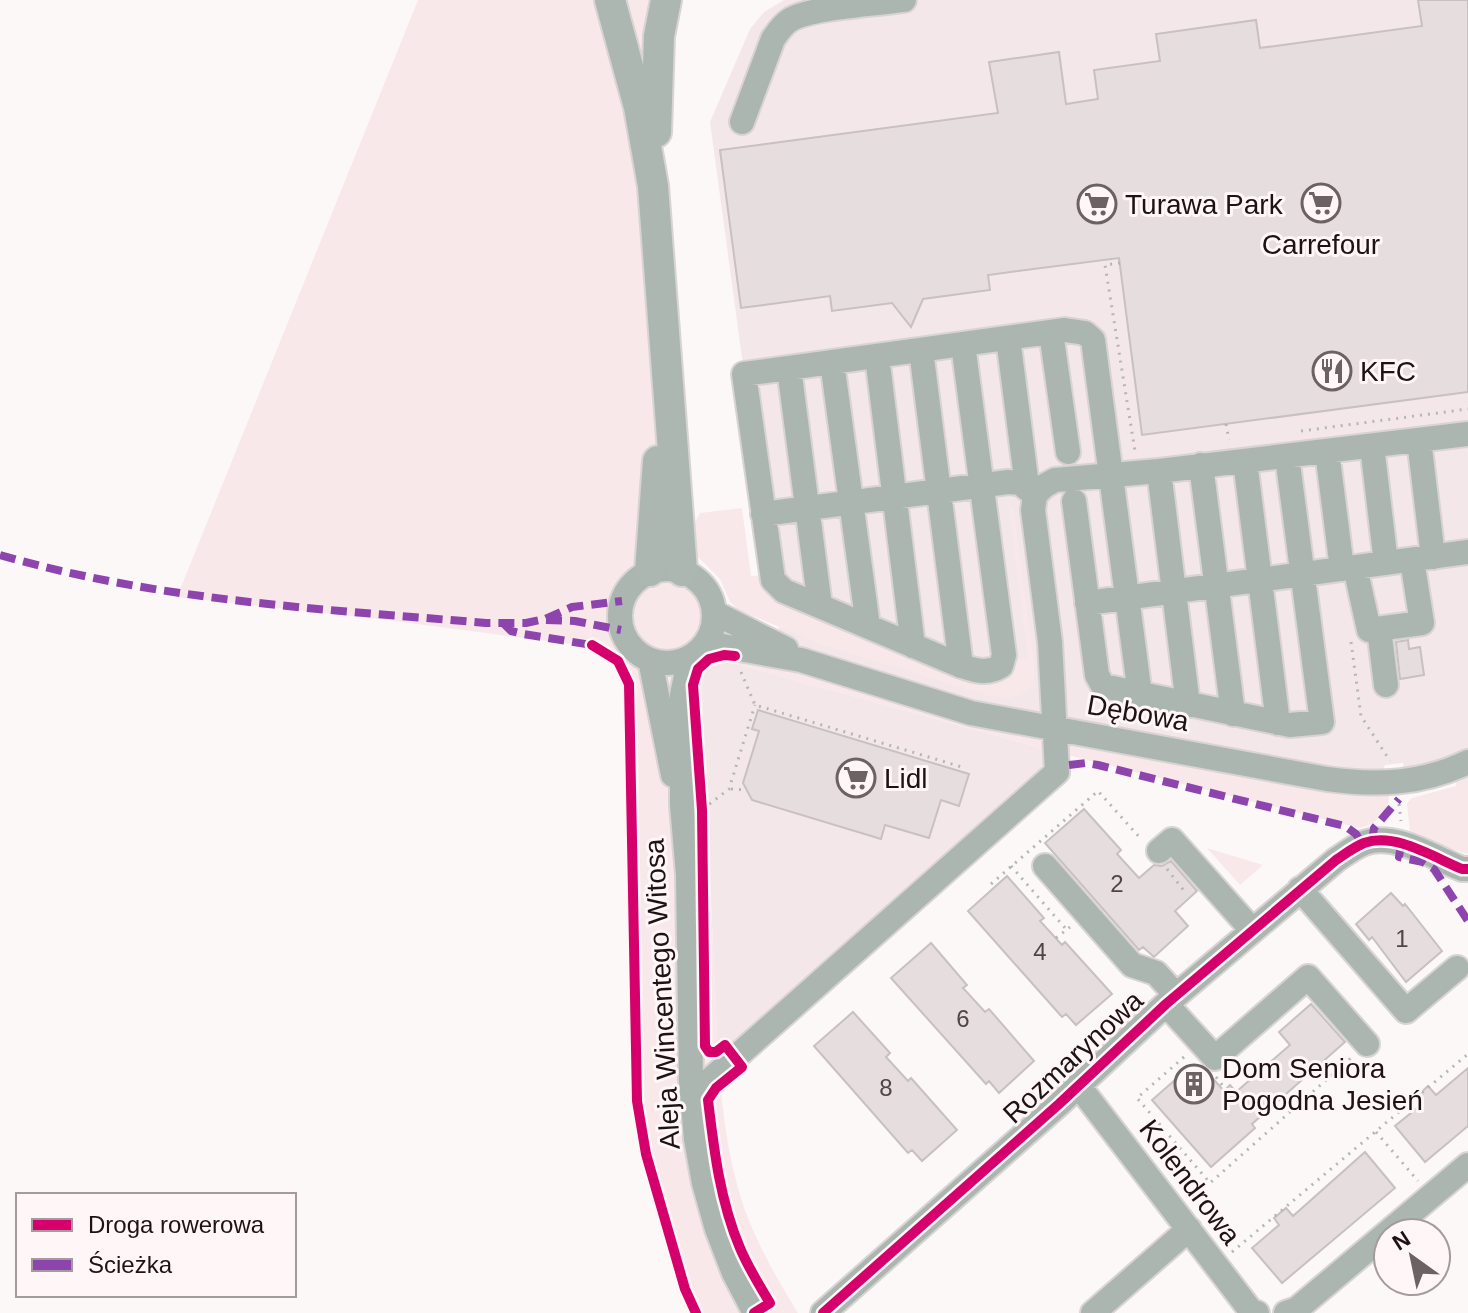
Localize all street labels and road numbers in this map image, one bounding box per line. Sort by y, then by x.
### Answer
street label: Dębowa [1085,689,1192,737]
street label: Aleja Wincentego Witosa [638,837,686,1150]
street label: Rozmarynowa [997,984,1149,1129]
street label: Kolendrowa [1133,1114,1247,1251]

